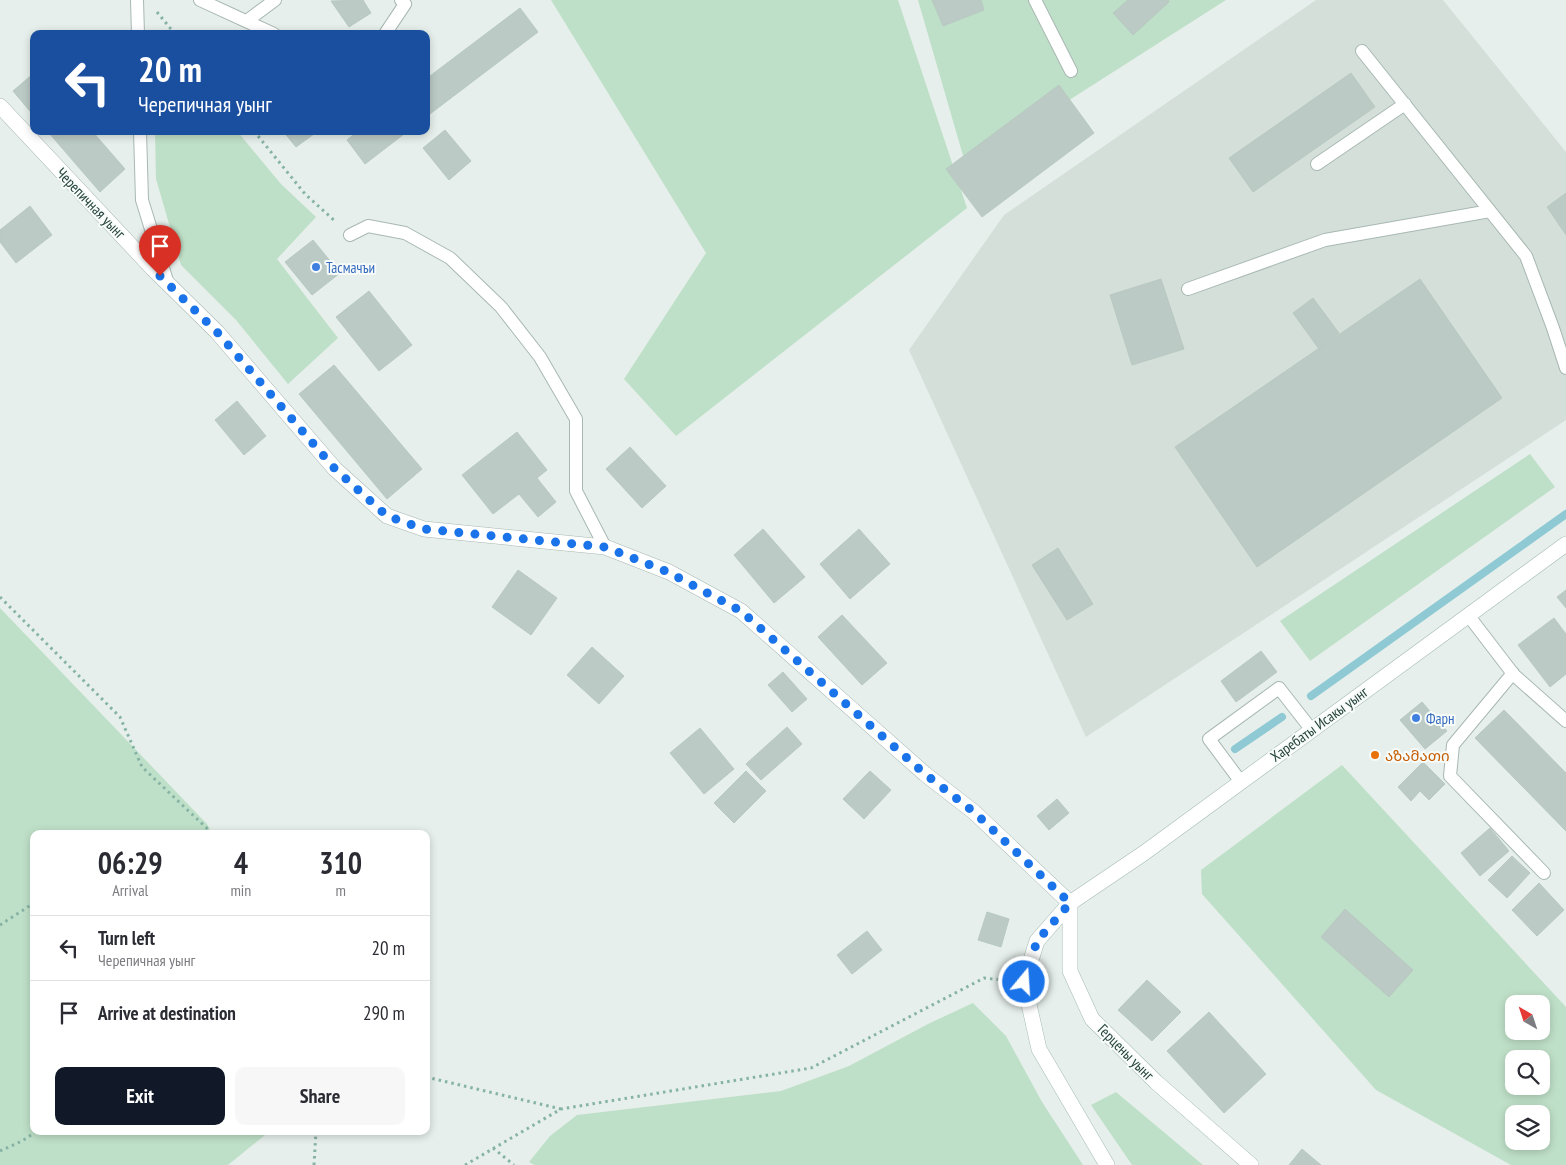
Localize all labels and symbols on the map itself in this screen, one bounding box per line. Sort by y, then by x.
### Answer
street label: Черепичная уынг [52,164,130,243]
pin [139,225,181,276]
place label: Тасмачъи [326,258,375,277]
marker: Тасмачъи [310,261,322,273]
street label: Харебаты Исакы уынг [1267,682,1372,766]
place label: Фарн [1426,709,1455,728]
marker: Фарн [1410,712,1422,724]
place label: აზამათი [1385,746,1450,765]
marker: აზამათი [1369,749,1381,761]
position arrow [997,955,1049,1007]
north arrow [1505,995,1550,1040]
street label: Герцены уынг [1094,1020,1159,1085]

